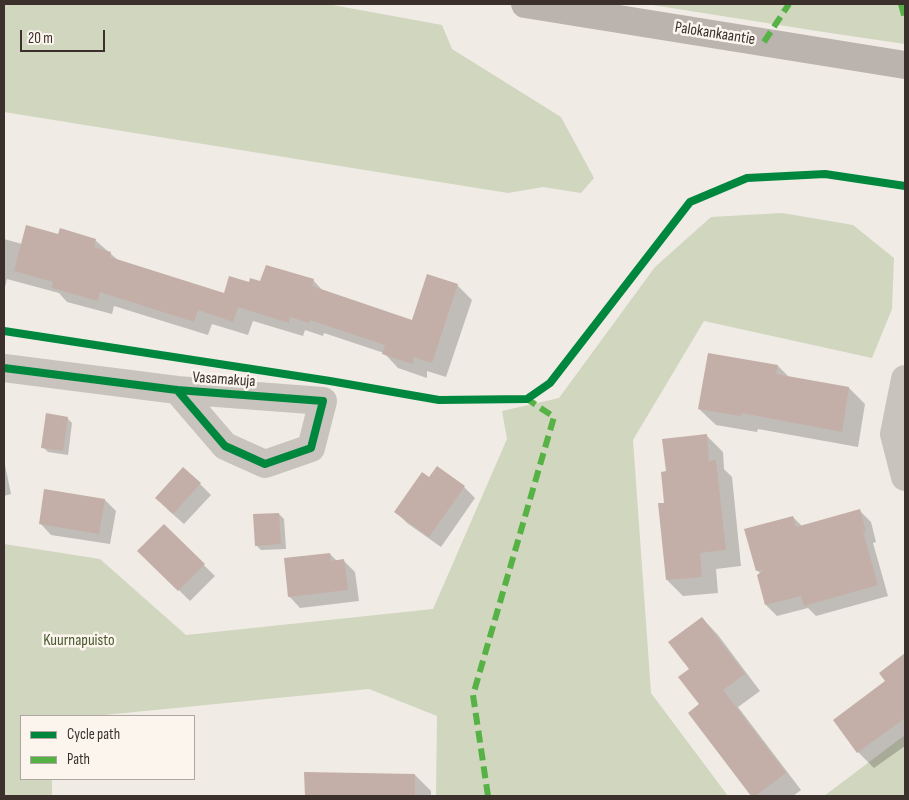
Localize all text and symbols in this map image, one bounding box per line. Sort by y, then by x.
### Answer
street label: Palokankaantie [673,18,757,50]
scale bar [22,20,108,52]
text: 20 m [28,29,53,48]
street label: Vasamakuja [192,368,256,392]
park label: Kuurnapuisto [43,631,115,651]
legend [20,715,195,780]
text: Cycle path [67,725,120,744]
text: Path [67,750,90,769]

